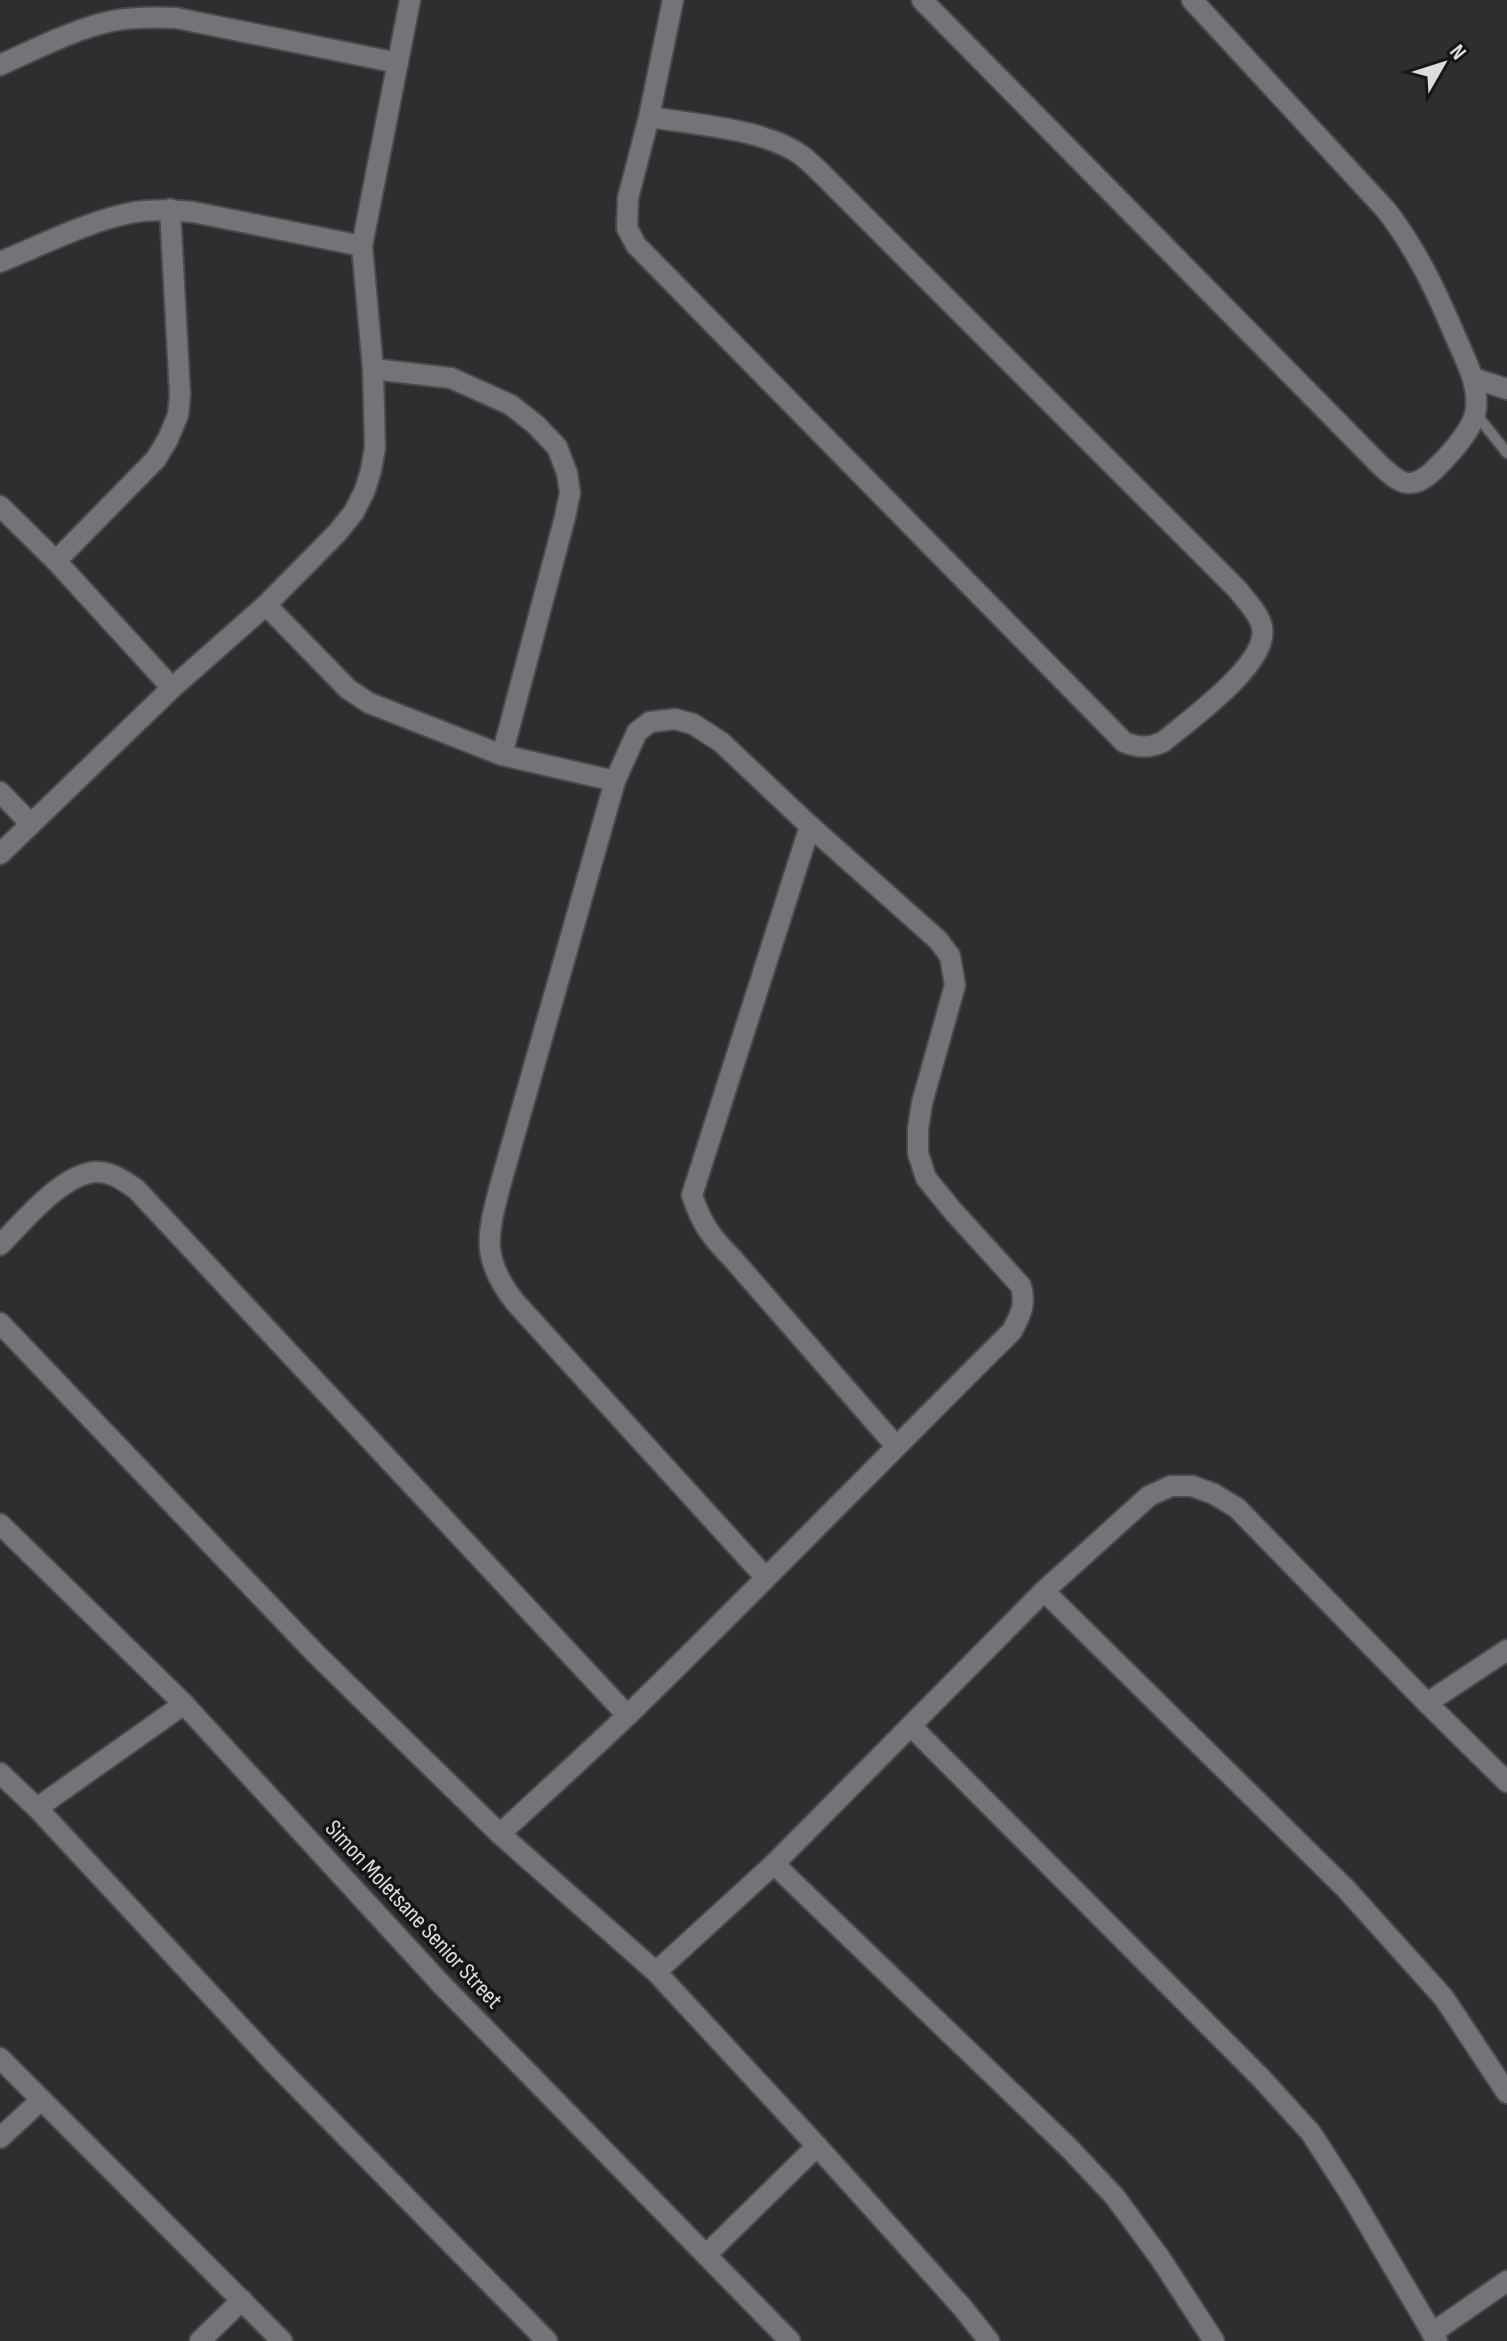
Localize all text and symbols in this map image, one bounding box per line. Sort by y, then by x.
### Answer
north arrow [1403,24,1483,104]
text: N [1443,39,1472,65]
street label: Simon Moletsane Senior Street [319,1814,508,2015]

